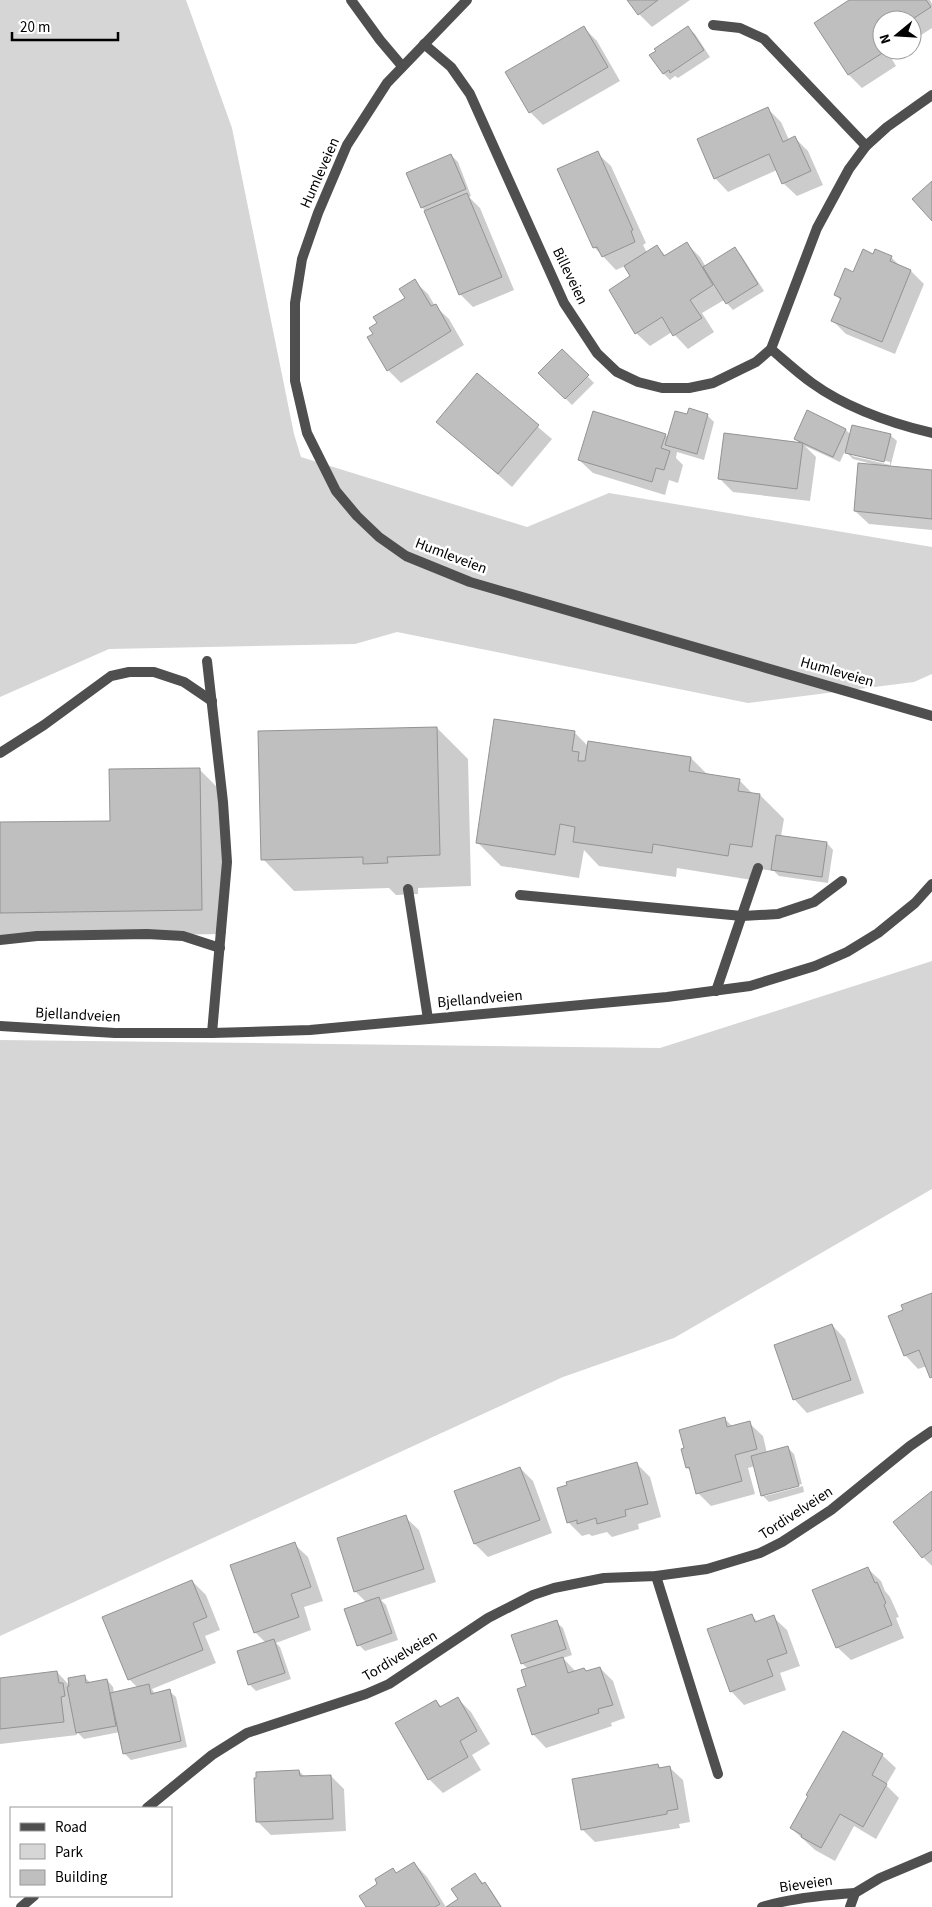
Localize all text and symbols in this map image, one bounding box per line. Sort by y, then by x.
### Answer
scale bar [12,10,119,42]
north arrow [872,10,922,60]
text: 20 m [20,17,50,38]
text: N [875,31,897,46]
street label: Humleveien [295,134,345,212]
street label: Billeveien [547,244,593,308]
street label: Humleveien [412,533,490,579]
street label: Humleveien [798,652,876,692]
street label: Bjellandveien [437,985,523,1013]
street label: Bjellandveien [35,1002,121,1028]
street label: Tordivelveien [755,1481,837,1545]
street label: Tordivelveien [359,1625,441,1687]
legend [10,1807,172,1897]
text: Road [55,1817,87,1838]
text: Park [55,1842,84,1863]
text: Building [55,1867,108,1888]
street label: Bieveien [778,1870,834,1898]

